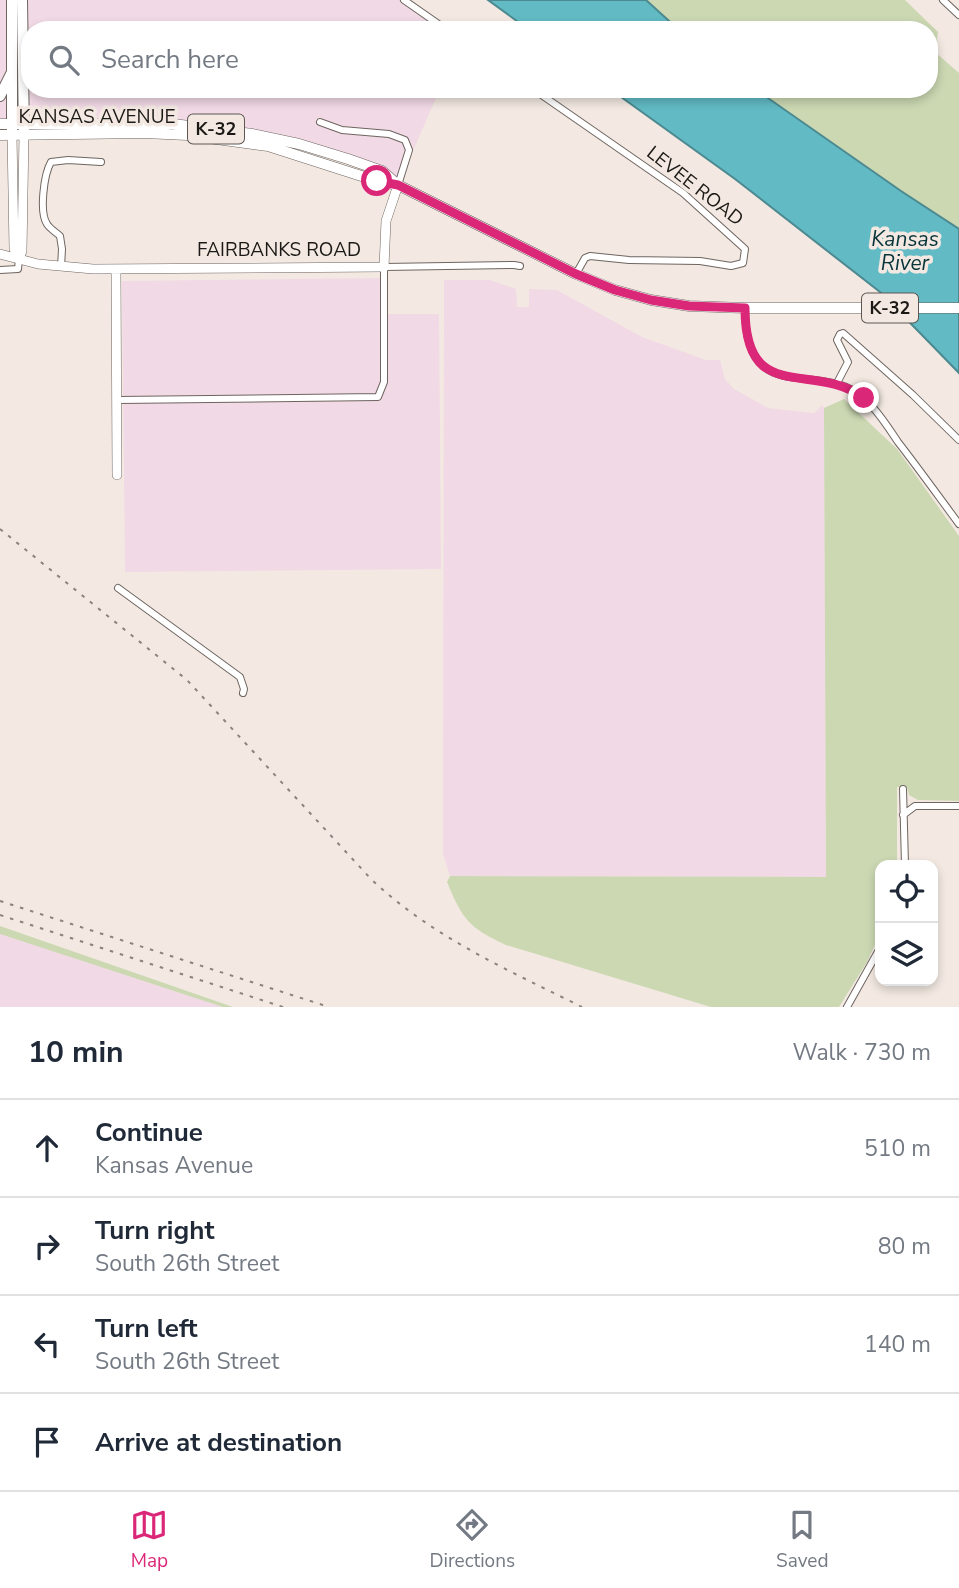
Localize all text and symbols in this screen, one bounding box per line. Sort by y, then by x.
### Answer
search box [21,21,938,98]
icon: search [45,41,83,79]
text: Search here [101,42,239,77]
street label: KANSAS AVENUE [18,104,176,130]
road number: K-32 [188,114,244,144]
street label: LEVEE ROAD [641,140,749,232]
route start [361,165,392,196]
water label: Kansas River [871,225,939,277]
street label: FAIRBANKS ROAD [197,237,361,263]
road number: K-32 [862,294,918,322]
route end [848,382,879,413]
map controls [875,860,938,986]
button: locate [875,860,938,923]
button: layers [875,923,938,986]
text: 10 min [28,1032,124,1073]
text: Walk · 730 m [792,1037,931,1068]
text: Continue [95,1115,203,1150]
icon: ahead [28,1129,66,1167]
text: 510 m [864,1133,931,1164]
text: Kansas Avenue [95,1150,253,1181]
text: Turn right [95,1213,214,1248]
icon: right [28,1227,66,1265]
text: 80 m [878,1231,931,1262]
text: South 26th Street [95,1248,279,1279]
text: Turn left [95,1311,198,1346]
icon: left [28,1325,66,1363]
text: 140 m [864,1329,931,1360]
text: South 26th Street [95,1346,279,1377]
icon: arrive [28,1423,66,1461]
text: Arrive at destination [95,1425,342,1460]
tab: Map [130,1506,168,1574]
tab: Directions [429,1506,515,1574]
tab: Saved [776,1506,829,1574]

